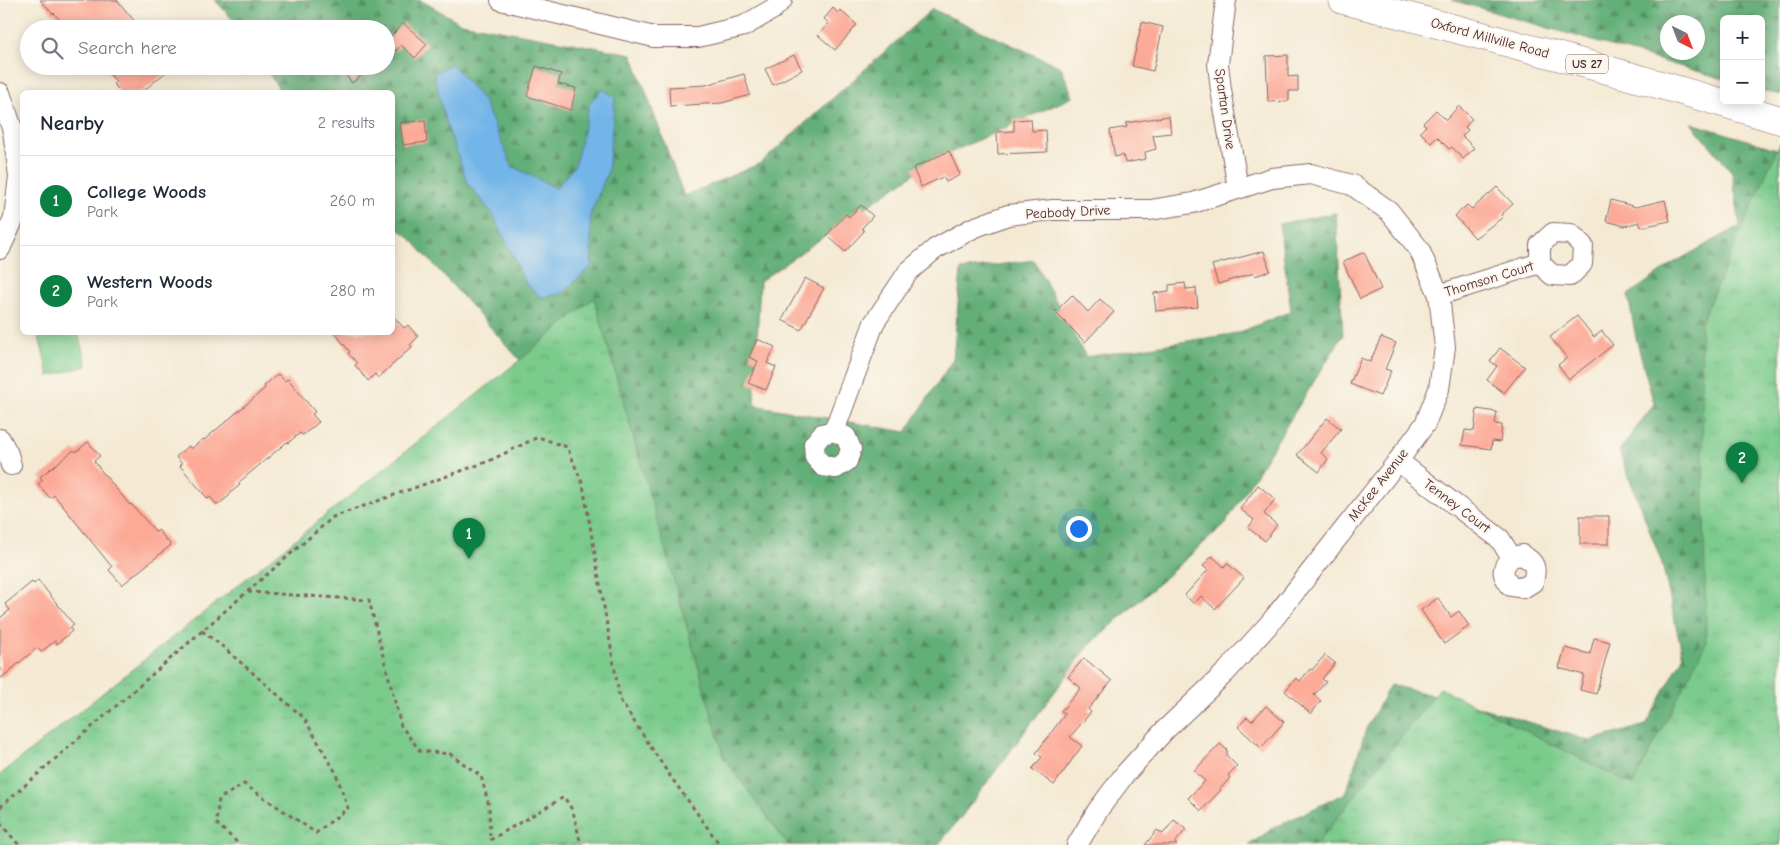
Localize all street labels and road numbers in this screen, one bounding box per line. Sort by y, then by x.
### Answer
street label: Oxford Millville Road [1429,14,1551,62]
road number: US 27 [1566,54,1608,74]
street label: Spartan Drive [1211,68,1239,150]
street label: Peabody Drive [1025,201,1111,223]
street label: Thomson Court [1442,257,1536,301]
street label: McKee Avenue [1344,445,1412,525]
street label: Tenney Court [1420,475,1495,537]

